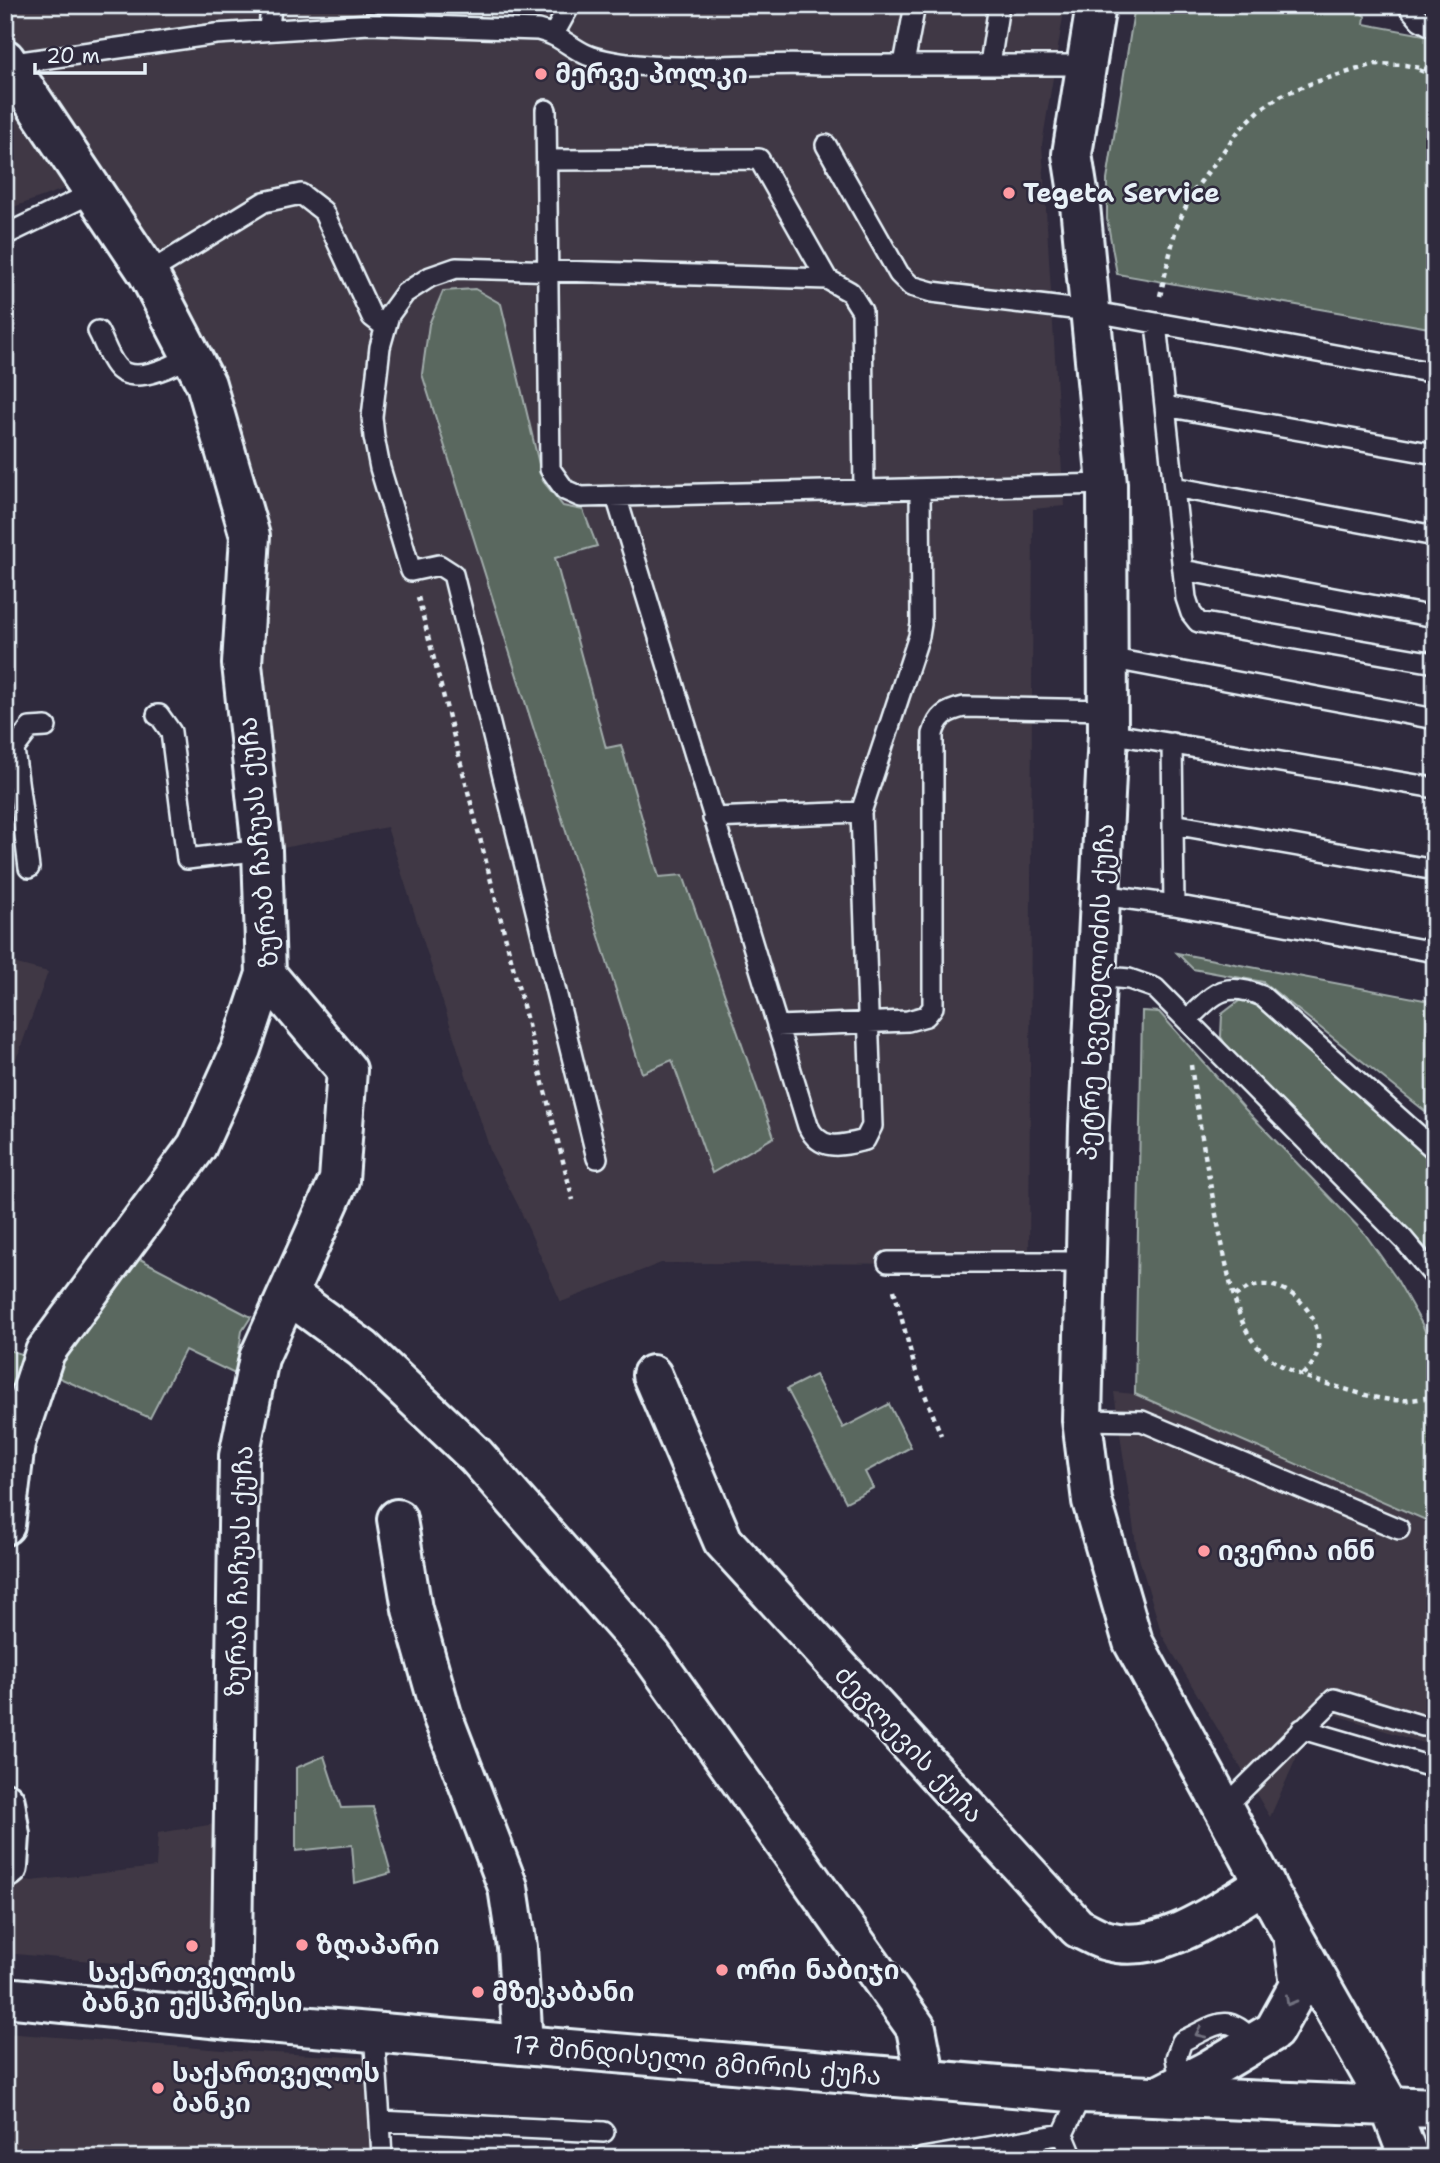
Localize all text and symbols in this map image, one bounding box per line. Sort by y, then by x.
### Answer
scale bar [35,32,145,76]
text: 20 m [46,42,100,70]
place label: მერვე პოლკი [555,56,748,91]
marker: მერვე პოლკი [533,66,549,82]
place label: Tegeta Service [1023,175,1220,210]
marker: Tegeta Service [1001,185,1017,201]
street label: ზურაბ ჩაჩუას ქუჩა [229,715,286,969]
street label: პეტრე ხვედელიძის ქუჩა [1069,823,1122,1161]
street label: ზურაბ ჩაჩუას ქუჩა [217,1445,260,1697]
place label: ივერია ინნ [1218,1533,1375,1568]
marker: ივერია ინნ [1196,1543,1212,1559]
street label: ძეგლევის ქუჩა [827,1657,992,1830]
place label: ზღაპარი [316,1927,439,1962]
marker: ზღაპარი [294,1937,310,1953]
marker: საქართველოს ბანკი ექსპრესი [184,1938,200,1954]
place label: ორი ნაბიჯი [736,1952,899,1987]
place label: საქართველოს ბანკი ექსპრესი [81,1955,303,2020]
marker: ორი ნაბიჯი [714,1962,730,1978]
place label: მზეკაბანი [492,1974,634,2009]
marker: მზეკაბანი [470,1984,486,2000]
one-way arrow [1285,1994,1298,2007]
one-way arrow [1194,2025,1207,2039]
street label: 17 შინდისელი გმირის ქუჩა [511,2026,883,2093]
place label: საქართველოს ბანკი [172,2055,380,2120]
marker: საქართველოს ბანკი [150,2080,166,2096]

